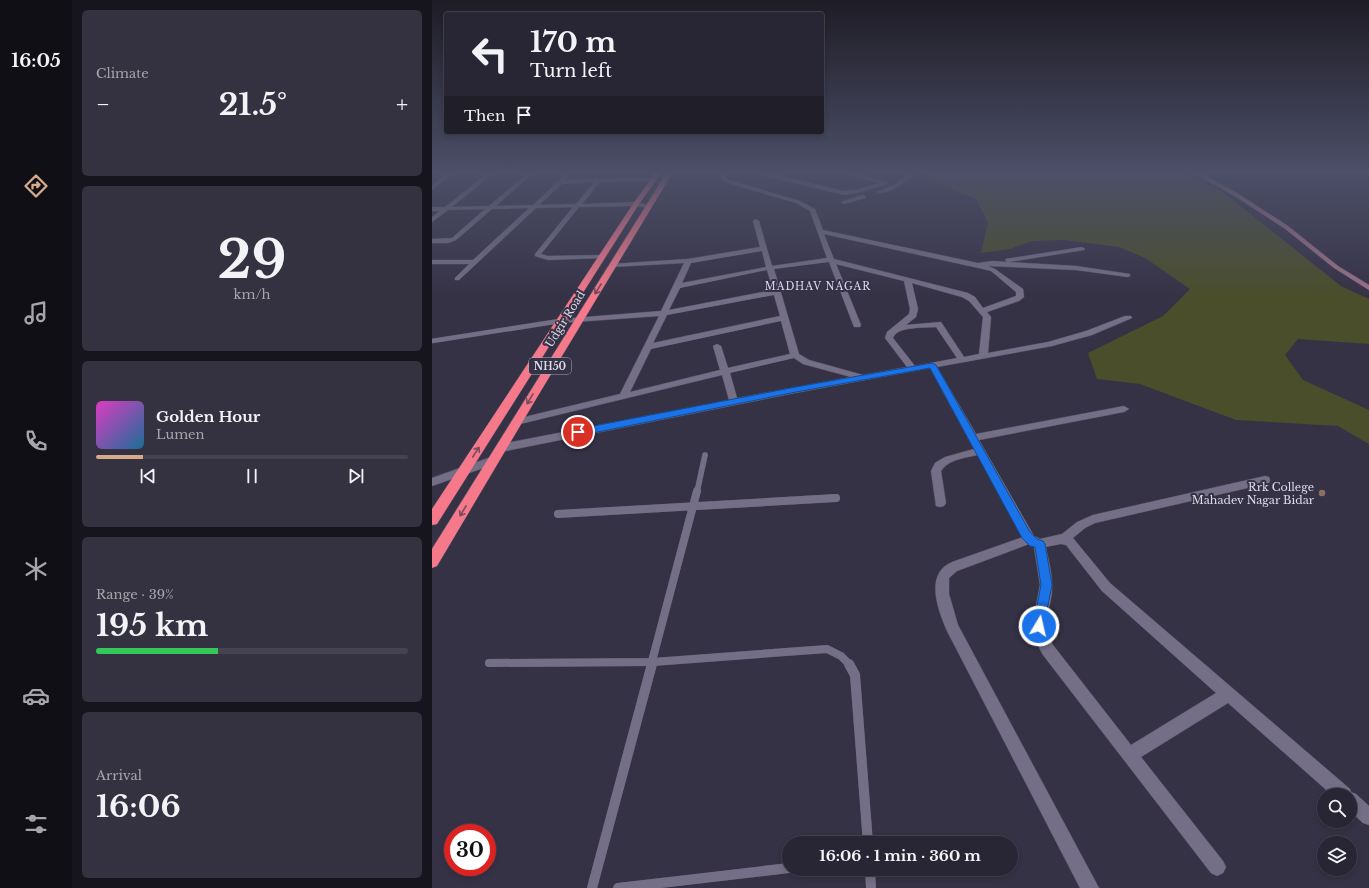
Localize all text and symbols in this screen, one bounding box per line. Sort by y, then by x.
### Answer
text: 170 m [530,25,616,60]
icon: left [464,28,516,80]
text: 16:05 [11,50,61,72]
text: Turn left [530,60,612,82]
text: Climate [96,65,149,82]
text: 21.5° [219,86,287,123]
text: − [96,91,110,118]
text: + [396,91,408,118]
icon: arrive [513,104,535,126]
text: Then [464,106,505,125]
icon: directions [22,172,50,200]
text: 29 [218,228,286,292]
district label: MADHAV NAGAR [765,280,871,293]
one-way arrow [593,283,601,295]
text: km/h [234,286,270,303]
street label: Udgir Road [542,288,588,350]
icon: music [22,299,50,327]
road number: NH50 [529,358,571,374]
one-way arrow [525,393,533,405]
text: Golden Hour [156,407,260,426]
pin [561,415,595,449]
icon: arrive [567,421,589,443]
text: Lumen [156,426,205,443]
icon: phone [22,427,50,455]
one-way arrow [472,447,480,458]
icon: previous [137,465,159,487]
icon: pause [241,465,263,487]
icon: next [345,465,367,487]
place label: Rrk College Mahadev Nagar Bidar [1192,480,1315,507]
marker: Rrk College Mahadev Nagar Bidar [1317,488,1327,498]
one-way arrow [459,505,467,516]
icon: climate [22,555,50,583]
text: Range · 39% [96,586,174,603]
position arrow [1018,605,1060,647]
text: 195 km [96,607,208,644]
icon: car [22,682,50,710]
text: Arrival [96,767,142,784]
text: 16:06 [96,788,181,825]
map controls [1317,788,1357,876]
button: search [1317,788,1357,828]
icon: filters [22,810,50,838]
speed limit sign: 30 [444,824,496,876]
button: layers [1317,836,1357,876]
text: 16:06 · 1 min · 360 m [819,846,981,865]

